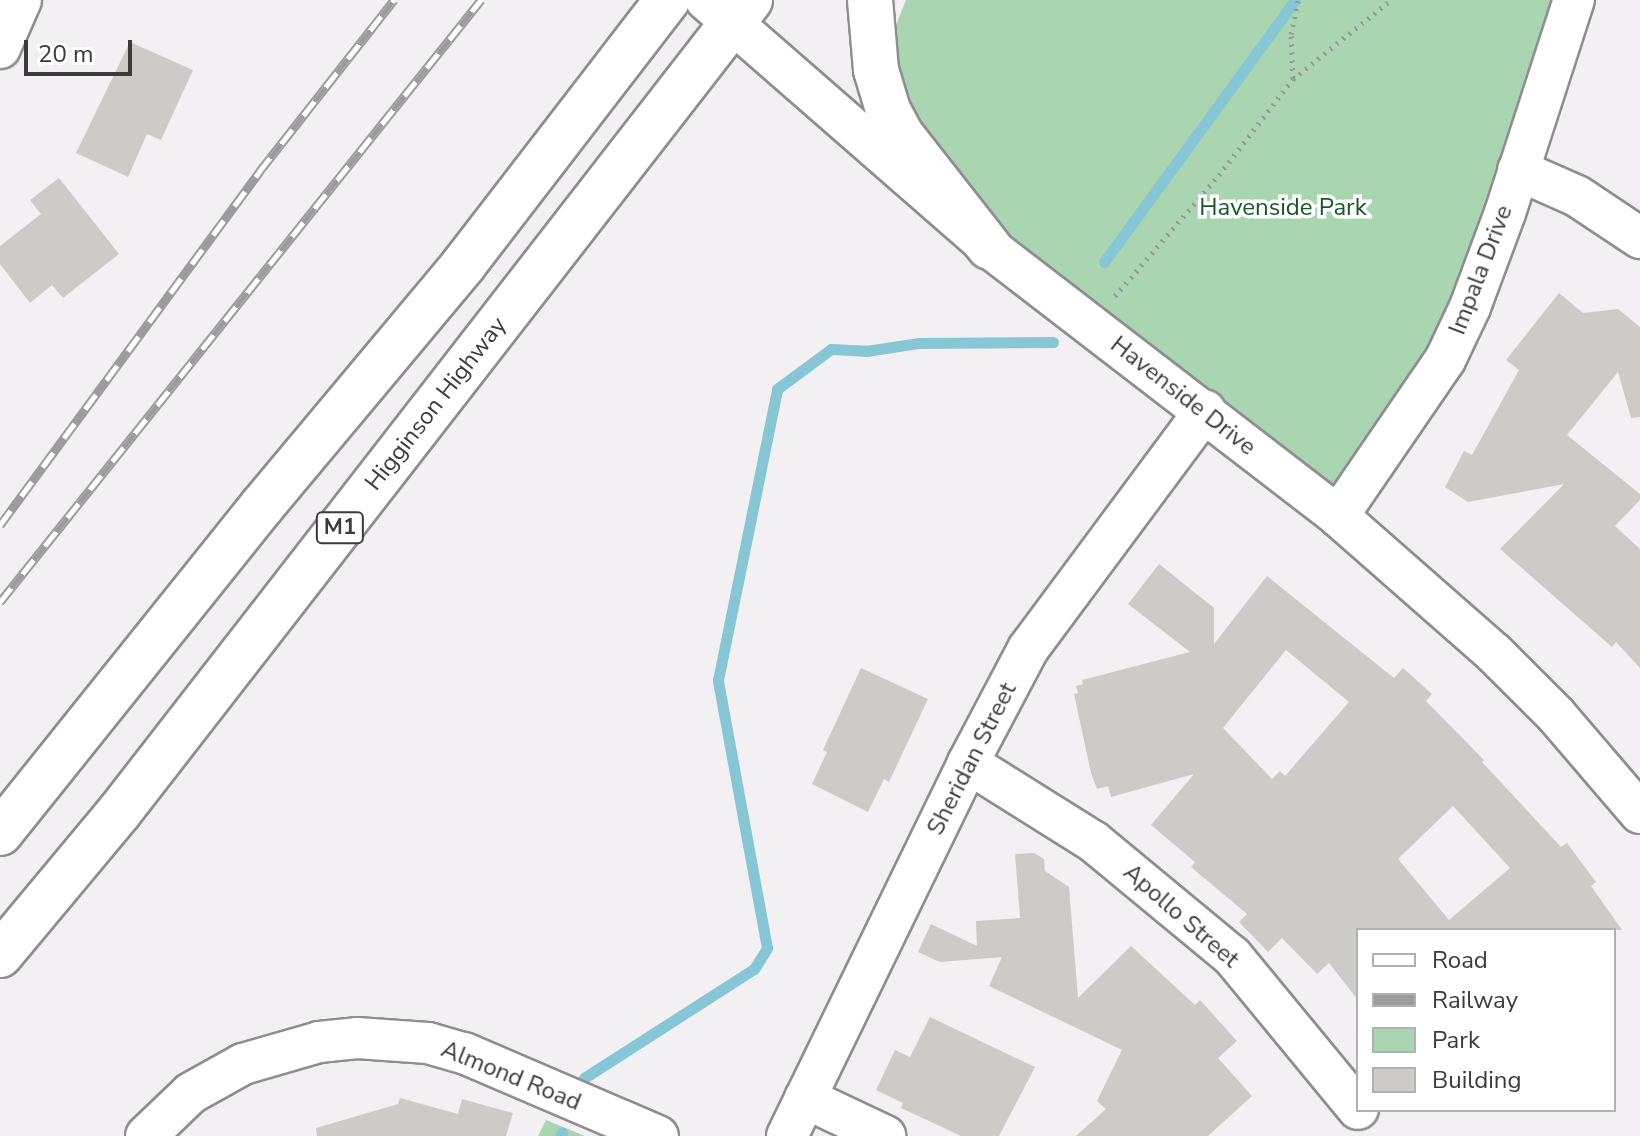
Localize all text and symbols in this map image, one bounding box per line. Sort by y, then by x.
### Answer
scale bar [28,24,136,74]
text: 20 m [38,38,94,70]
park label: Havenside Park [1199,194,1367,222]
street label: Impala Drive [1443,201,1519,339]
street label: Higginson Highway [359,312,513,496]
street label: Havenside Drive [1105,330,1261,462]
road number: M1 [314,510,366,546]
street label: Sheridan Street [921,678,1023,840]
street label: Apollo Street [1117,858,1245,974]
legend [1356,928,1616,1112]
text: Road [1432,944,1488,976]
text: Railway [1432,984,1518,1016]
text: Park [1432,1024,1480,1056]
street label: Almond Road [437,1035,585,1117]
text: Building [1432,1064,1522,1096]

